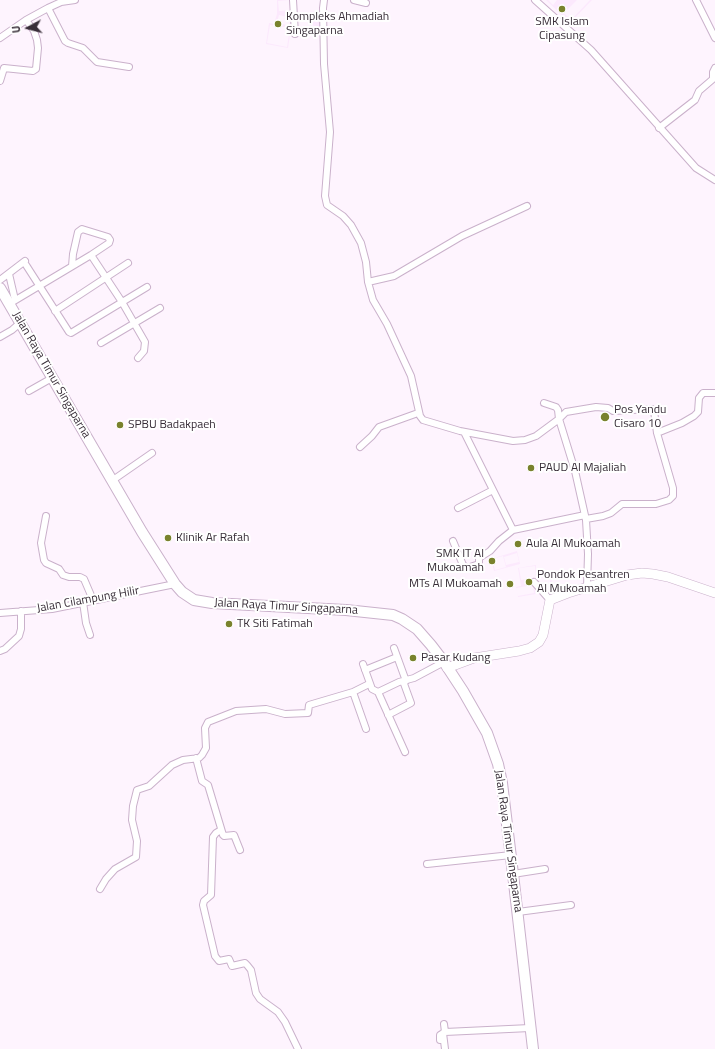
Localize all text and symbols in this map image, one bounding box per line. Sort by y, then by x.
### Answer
marker: SMK Islam Cipasung [557,4,567,14]
north arrow [8,8,48,48]
place label: Kompleks Ahmadiah Singaparna [286,10,389,38]
place label: SMK Islam Cipasung [535,15,589,43]
marker: Kompleks Ahmadiah Singaparna [273,19,283,29]
text: U [8,25,24,34]
street label: Jalan Raya Timur Singaparna [9,309,93,441]
place label: Pos Yandu Cisaro 10 [614,403,666,431]
marker: Pos Yandu Cisaro 10 [599,411,611,423]
place label: SPBU Badakpaeh [128,418,216,432]
marker: SPBU Badakpaeh [115,420,125,430]
place label: PAUD Al Majaliah [539,461,626,475]
marker: PAUD Al Majaliah [526,463,536,473]
place label: Klinik Ar Rafah [176,531,249,545]
marker: Klinik Ar Rafah [163,533,173,543]
place label: Aula Al Mukoamah [526,537,620,551]
marker: Aula Al Mukoamah [513,539,523,549]
place label: SMK IT Al Mukoamah [427,547,484,575]
marker: SMK IT Al Mukoamah [487,556,497,566]
place label: Pondok Pesantren Al Mukoamah [537,568,630,596]
place label: MTs Al Mukoamah [409,577,502,591]
marker: Pondok Pesantren Al Mukoamah [524,577,534,587]
marker: MTs Al Mukoamah [505,579,515,589]
street label: Jalan Cilampung Hilir [36,584,140,616]
street label: Jalan Raya Timur Singaparna [214,596,358,618]
place label: TK Siti Fatimah [237,617,313,631]
marker: TK Siti Fatimah [224,619,234,629]
place label: Pasar Kudang [421,651,490,665]
marker: Pasar Kudang [408,653,418,663]
street label: Jalan Raya Timur Singaparna [491,769,525,913]

